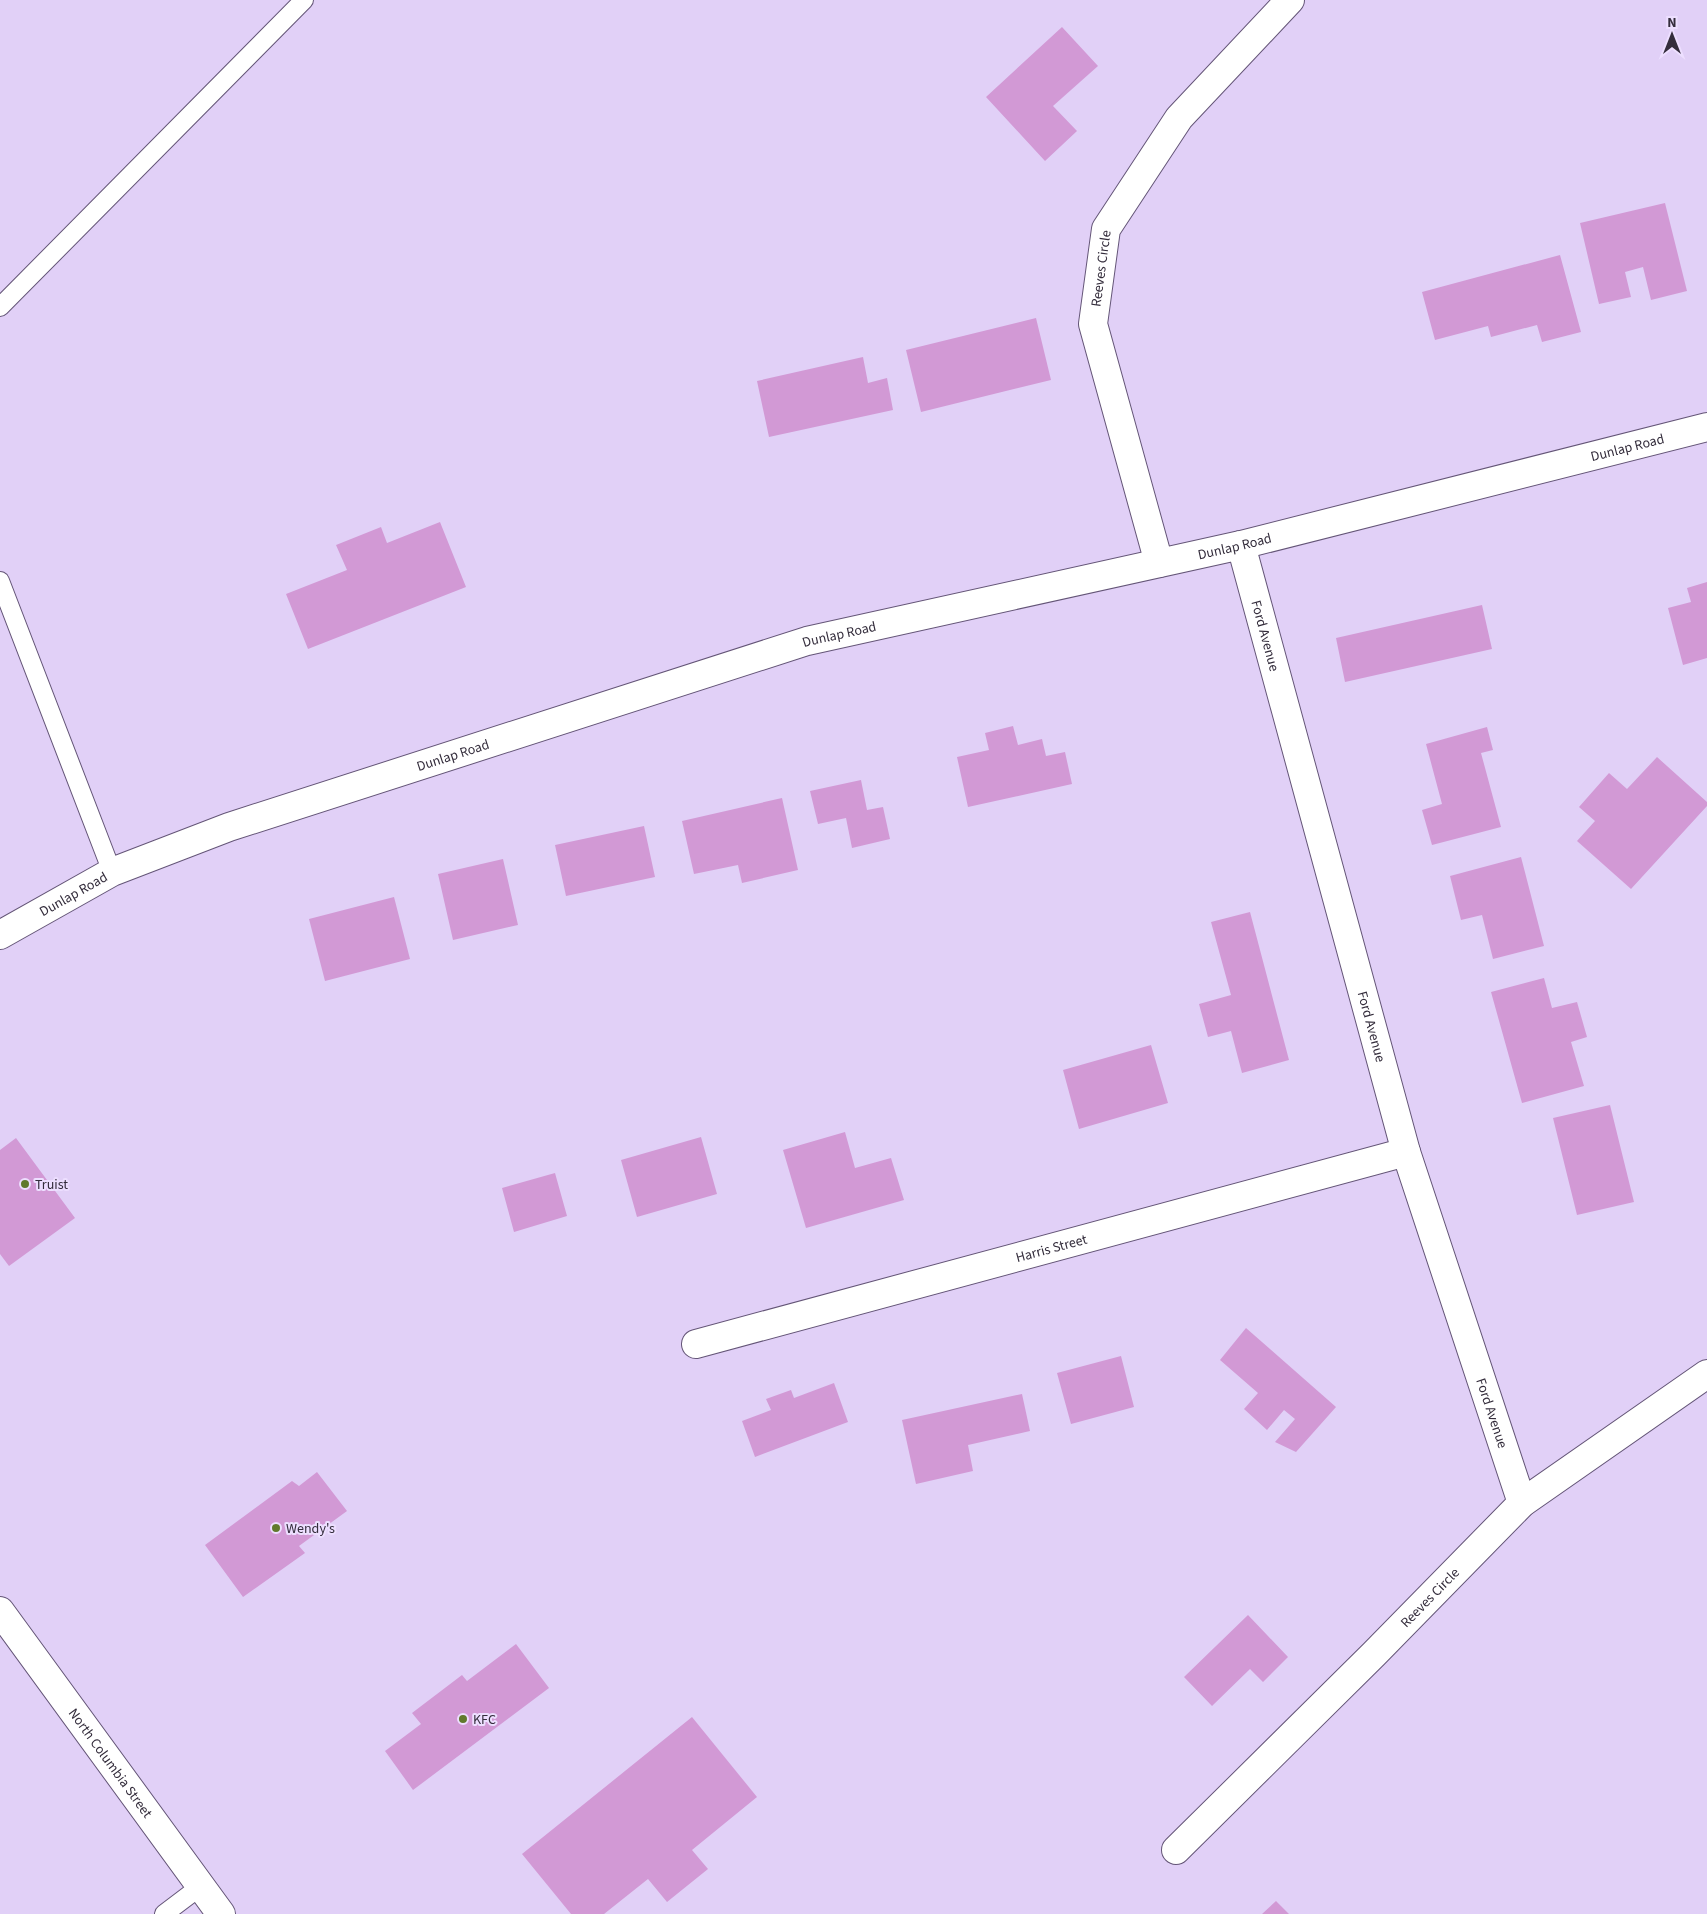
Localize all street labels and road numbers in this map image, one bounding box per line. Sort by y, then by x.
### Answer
street label: Reeves Circle [1086,229,1117,308]
street label: Dunlap Road [1589,429,1666,467]
street label: Dunlap Road [1196,529,1274,565]
street label: Ford Avenue [1245,598,1284,674]
street label: Dunlap Road [800,617,878,653]
street label: Dunlap Road [414,735,492,777]
street label: Dunlap Road [36,868,111,922]
street label: Ford Avenue [1352,989,1390,1065]
street label: Harris Street [1014,1230,1090,1268]
street label: Ford Avenue [1470,1376,1512,1451]
street label: Reeves Circle [1396,1563,1464,1633]
street label: North Columbia Street [63,1705,157,1823]

